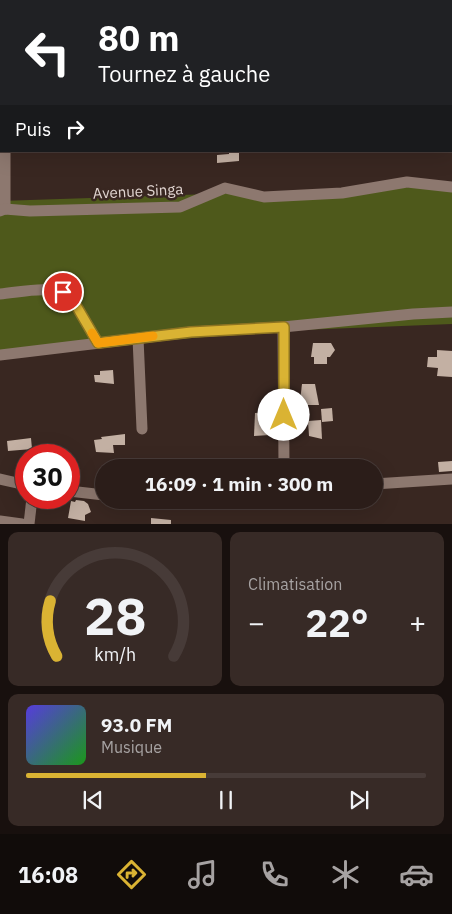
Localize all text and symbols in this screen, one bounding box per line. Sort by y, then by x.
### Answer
text: 80 m [98,15,180,61]
icon: left [15,20,80,85]
text: Tournez à gauche [98,59,270,88]
icon: right [61,115,89,143]
text: Puis [15,117,51,141]
street label: Avenue Singa [92,179,184,203]
pin [42,271,84,313]
icon: arrive [49,278,77,306]
position arrow [257,388,309,440]
speed limit sign: 30 [15,444,80,509]
text: 16:09 · 1 min · 300 m [145,472,333,496]
text: Climatisation [248,574,342,594]
text: 28 [84,582,146,649]
text: 22° [305,598,369,647]
text: − [248,604,265,641]
text: + [409,604,426,641]
text: km/h [94,643,136,666]
text: 93.0 FM [101,713,172,737]
text: Musique [101,737,162,757]
icon: previous [79,786,107,814]
icon: pause [212,786,240,814]
icon: next [345,786,373,814]
icon: directions [114,857,149,892]
icon: music [185,857,220,892]
icon: phone [257,857,292,892]
icon: climate [328,857,363,892]
icon: car [399,857,434,892]
text: 16:08 [18,860,78,889]

